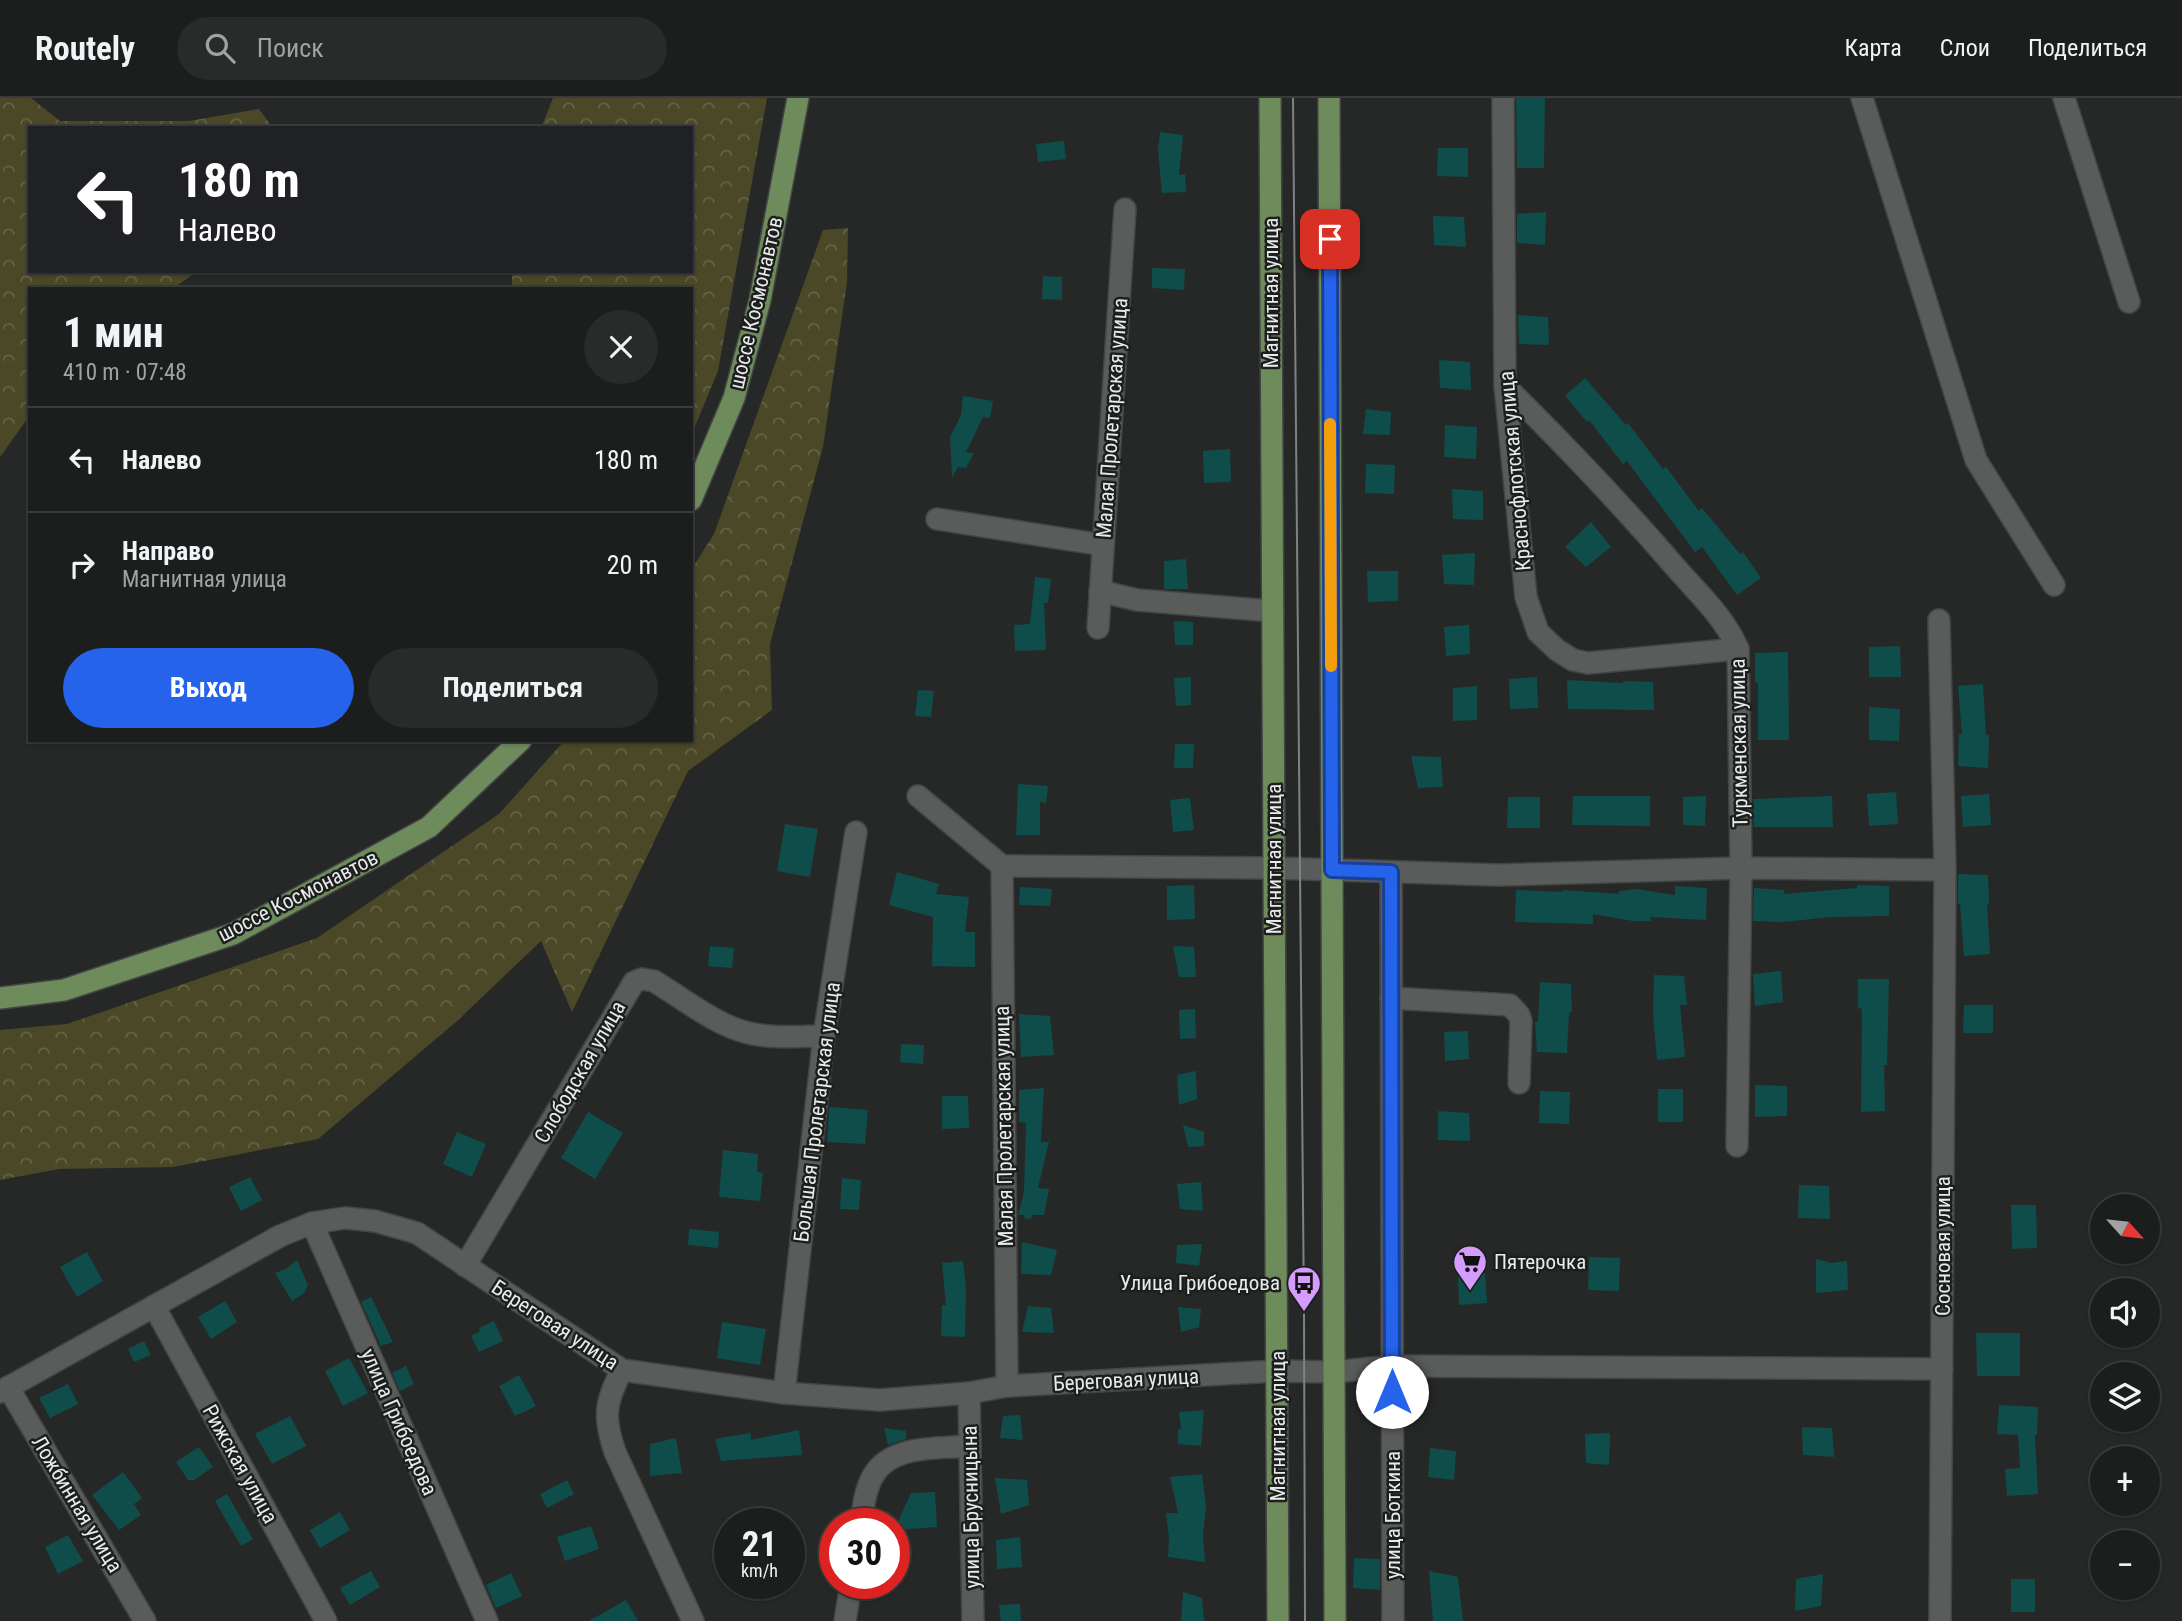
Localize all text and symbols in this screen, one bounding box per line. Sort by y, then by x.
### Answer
search box [177,17,667,80]
text: Routely [35,29,135,68]
icon: search [201,29,239,67]
text: Поиск [257,33,324,63]
text: Карта [1844,34,1902,62]
text: Слои [1940,34,1990,62]
text: Поделиться [2028,34,2147,62]
text: 180 m [178,152,300,209]
icon: left [63,154,154,245]
pin [1300,209,1360,269]
text: Налево [178,211,277,249]
street label: шоссе Космонавтов [725,215,787,391]
street label: Магнитная улица [1259,218,1283,368]
icon: arrive [1311,220,1349,258]
street label: Малая Пролетарская улица [1092,297,1132,539]
text: 1 мин [63,308,164,357]
button: close [584,310,658,384]
text: 410 m · 07:48 [63,359,187,386]
street label: Краснофлотская улица [1494,370,1536,572]
icon: left [63,441,101,479]
text: Налево [122,445,202,475]
text: 180 m [594,445,658,475]
text: Направо [122,536,214,566]
icon: right [63,546,101,584]
text: 20 m [607,550,658,580]
text: Магнитная улица [122,566,287,593]
button: Выход [63,648,354,728]
button: Поделиться [368,648,658,728]
street label: Туркменская улица [1726,658,1752,828]
street label: Магнитная улица [1262,784,1286,934]
street label: шоссе Космонавтов [214,845,382,947]
street label: Большая Пролетарская улица [789,981,845,1243]
street label: Слободская улица [530,997,630,1147]
street label: Малая Пролетарская улица [990,1005,1018,1247]
street label: Сосновая улица [1931,1176,1955,1316]
north arrow [2090,1194,2160,1264]
map controls [2090,1194,2160,1600]
supermarket icon: Пятерочка [1451,1243,1489,1292]
place label: Пятерочка [1494,1250,1586,1274]
bus stop icon: Улица Грибоедова [1285,1264,1323,1313]
place label: Улица Грибоедова [1120,1271,1280,1295]
street label: Береговая улица [487,1275,623,1375]
button: sound [2090,1278,2160,1348]
street label: улица Грибоедова [356,1345,442,1499]
street label: Магнитная улица [1266,1351,1290,1501]
position arrow [1355,1355,1429,1429]
button: layers [2090,1362,2160,1432]
street label: Береговая улица [1052,1364,1200,1396]
street label: Рижская улица [198,1401,282,1527]
street label: улица Брусницына [958,1425,984,1589]
street label: Ложбинная улица [27,1431,127,1577]
button: + [2090,1446,2160,1516]
street label: улица Боткина [1381,1451,1405,1579]
speed limit sign: 30 [819,1508,910,1599]
text: 21 [742,1524,777,1565]
button: − [2090,1530,2160,1600]
text: km/h [741,1560,778,1581]

